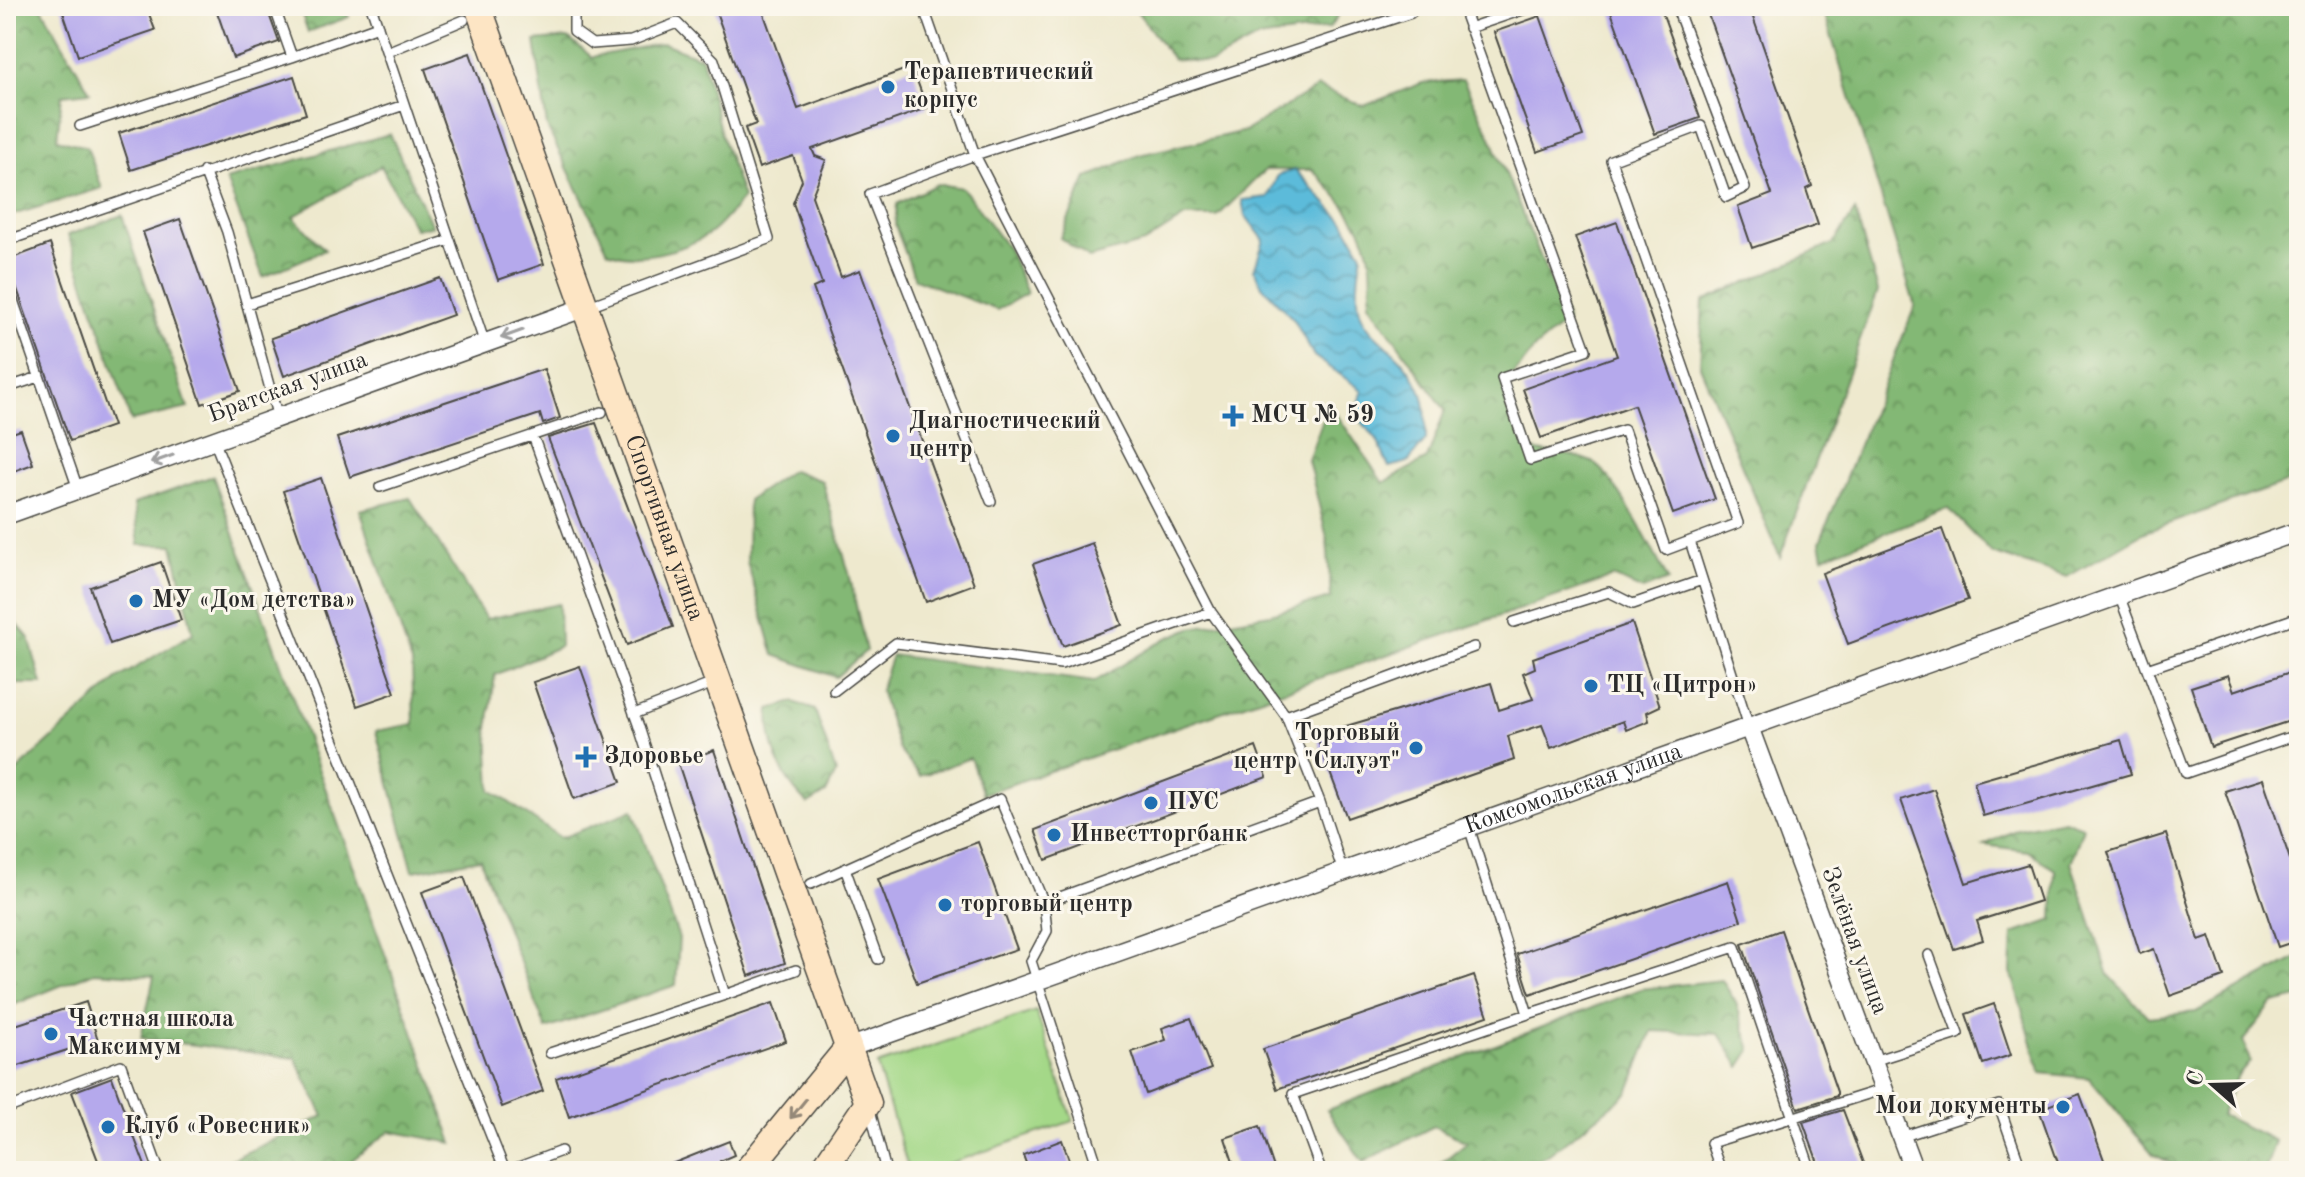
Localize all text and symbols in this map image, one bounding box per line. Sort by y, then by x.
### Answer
place label: Терапевтический корпус [904,61,1094,113]
marker: Терапевтический корпус [879,78,897,96]
one-way arrow [500,327,525,342]
street label: Братская улица [205,348,371,428]
place label: МСЧ № 59 [1251,403,1374,428]
marker: МСЧ № 59 [1222,405,1244,427]
place label: Диагностический центр [909,410,1101,462]
marker: Диагностический центр [884,427,902,445]
street label: Спортивная улица [620,432,708,624]
one-way arrow [150,452,175,467]
place label: МУ «Дом детства» [152,589,356,613]
marker: МУ «Дом детства» [127,592,145,610]
place label: ТЦ «Цитрон» [1607,674,1758,698]
marker: ТЦ «Цитрон» [1582,677,1600,695]
place label: Торговый центр "Силуэт" [1234,722,1400,774]
marker: Торговый центр "Силуэт" [1407,739,1425,757]
street label: Комсомольская улица [1461,740,1686,839]
place label: Здоровье [604,745,704,769]
marker: Здоровье [575,746,597,768]
place label: ПУС [1167,791,1219,815]
marker: ПУС [1142,794,1160,812]
place label: Инвестторгбанк [1070,823,1248,847]
marker: Инвестторгбанк [1045,826,1063,844]
street label: Зелёная улица [1816,864,1892,1018]
place label: торговый центр [961,893,1133,917]
marker: торговый центр [936,896,954,914]
place label: Частная школа Максимум [67,1008,234,1060]
marker: Частная школа Максимум [42,1025,60,1043]
north arrow [2173,1045,2253,1125]
text: С [2183,1068,2209,1089]
place label: Мои документы [1875,1095,2047,1119]
one-way arrow [789,1098,807,1119]
marker: Мои документы [2054,1098,2072,1116]
place label: Клуб «Ровесник» [124,1115,311,1139]
marker: Клуб «Ровесник» [99,1118,117,1136]

